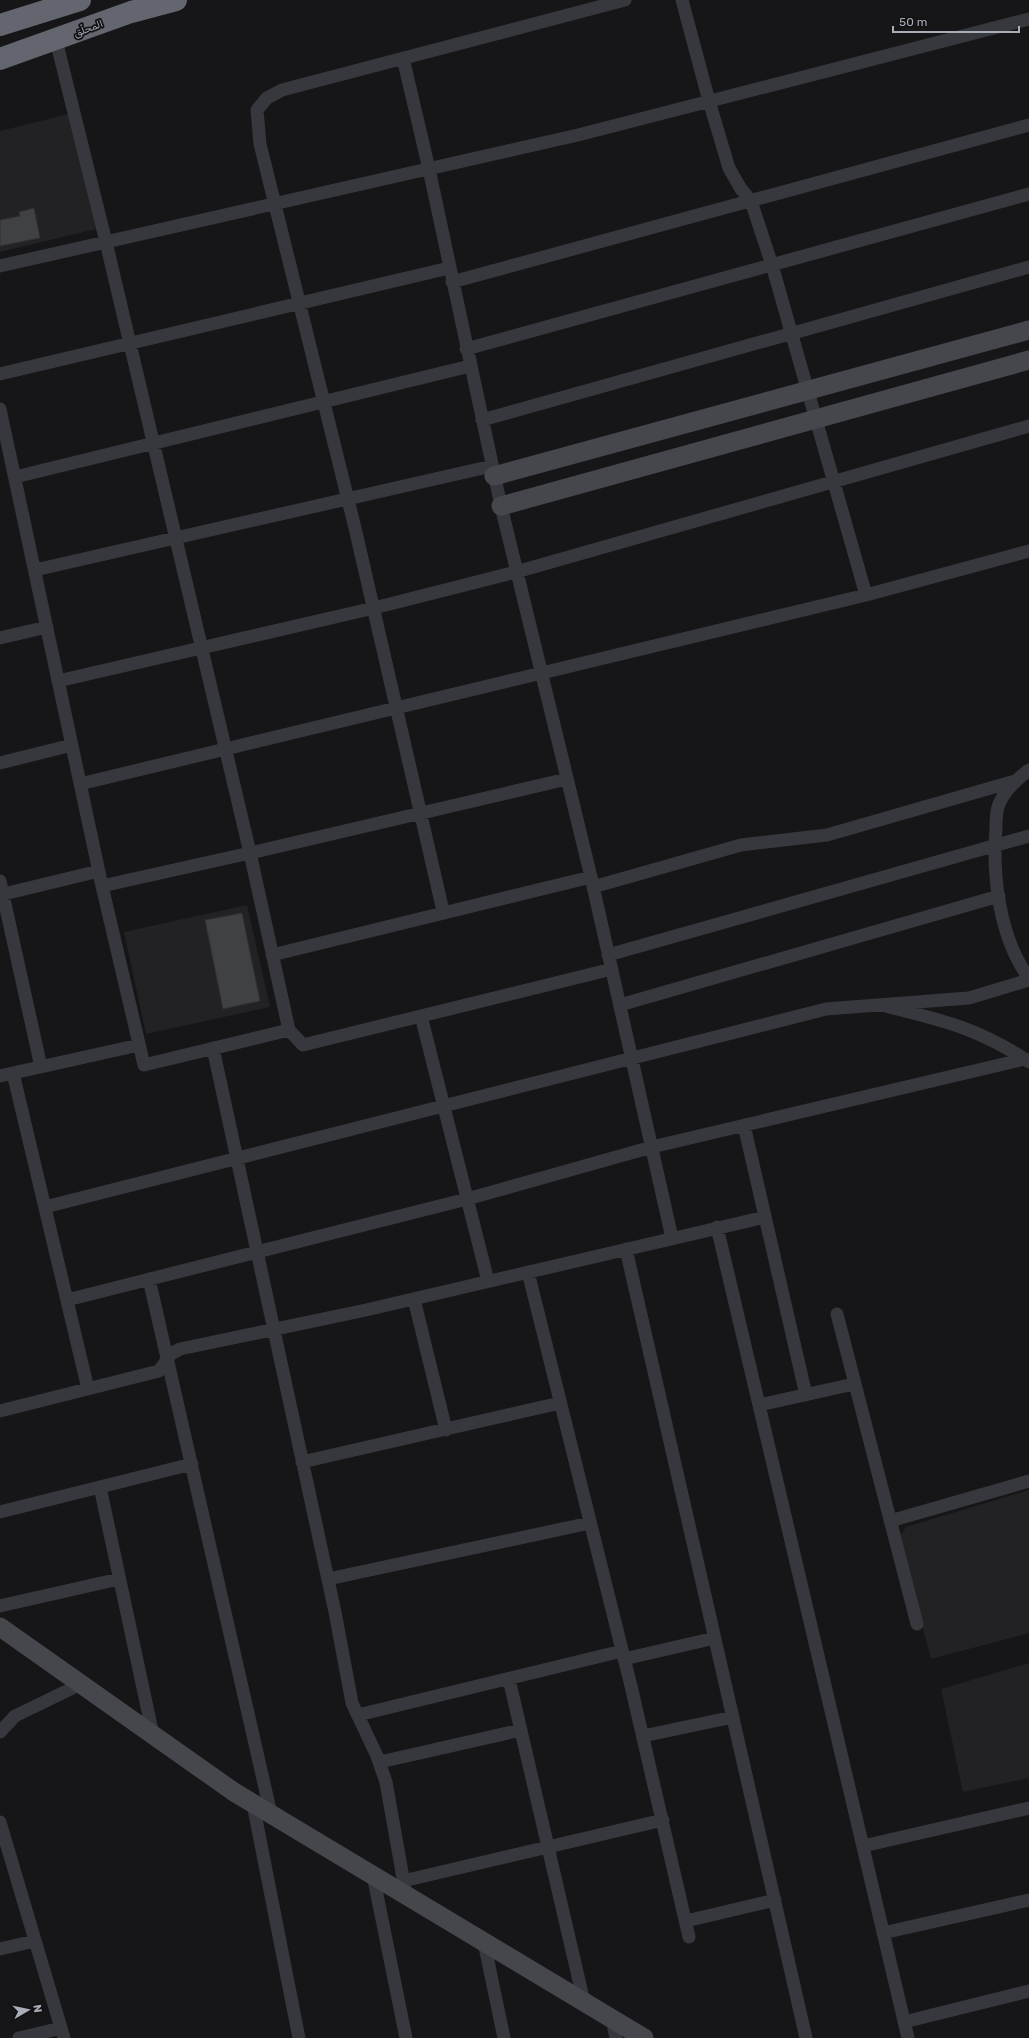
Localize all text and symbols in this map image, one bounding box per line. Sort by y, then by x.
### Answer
scale bar [893,8,1019,34]
text: 50 m [899,15,927,29]
street label: المحلّق [72,17,105,40]
north arrow [8,1990,48,2030]
text: N [30,2004,44,2014]

